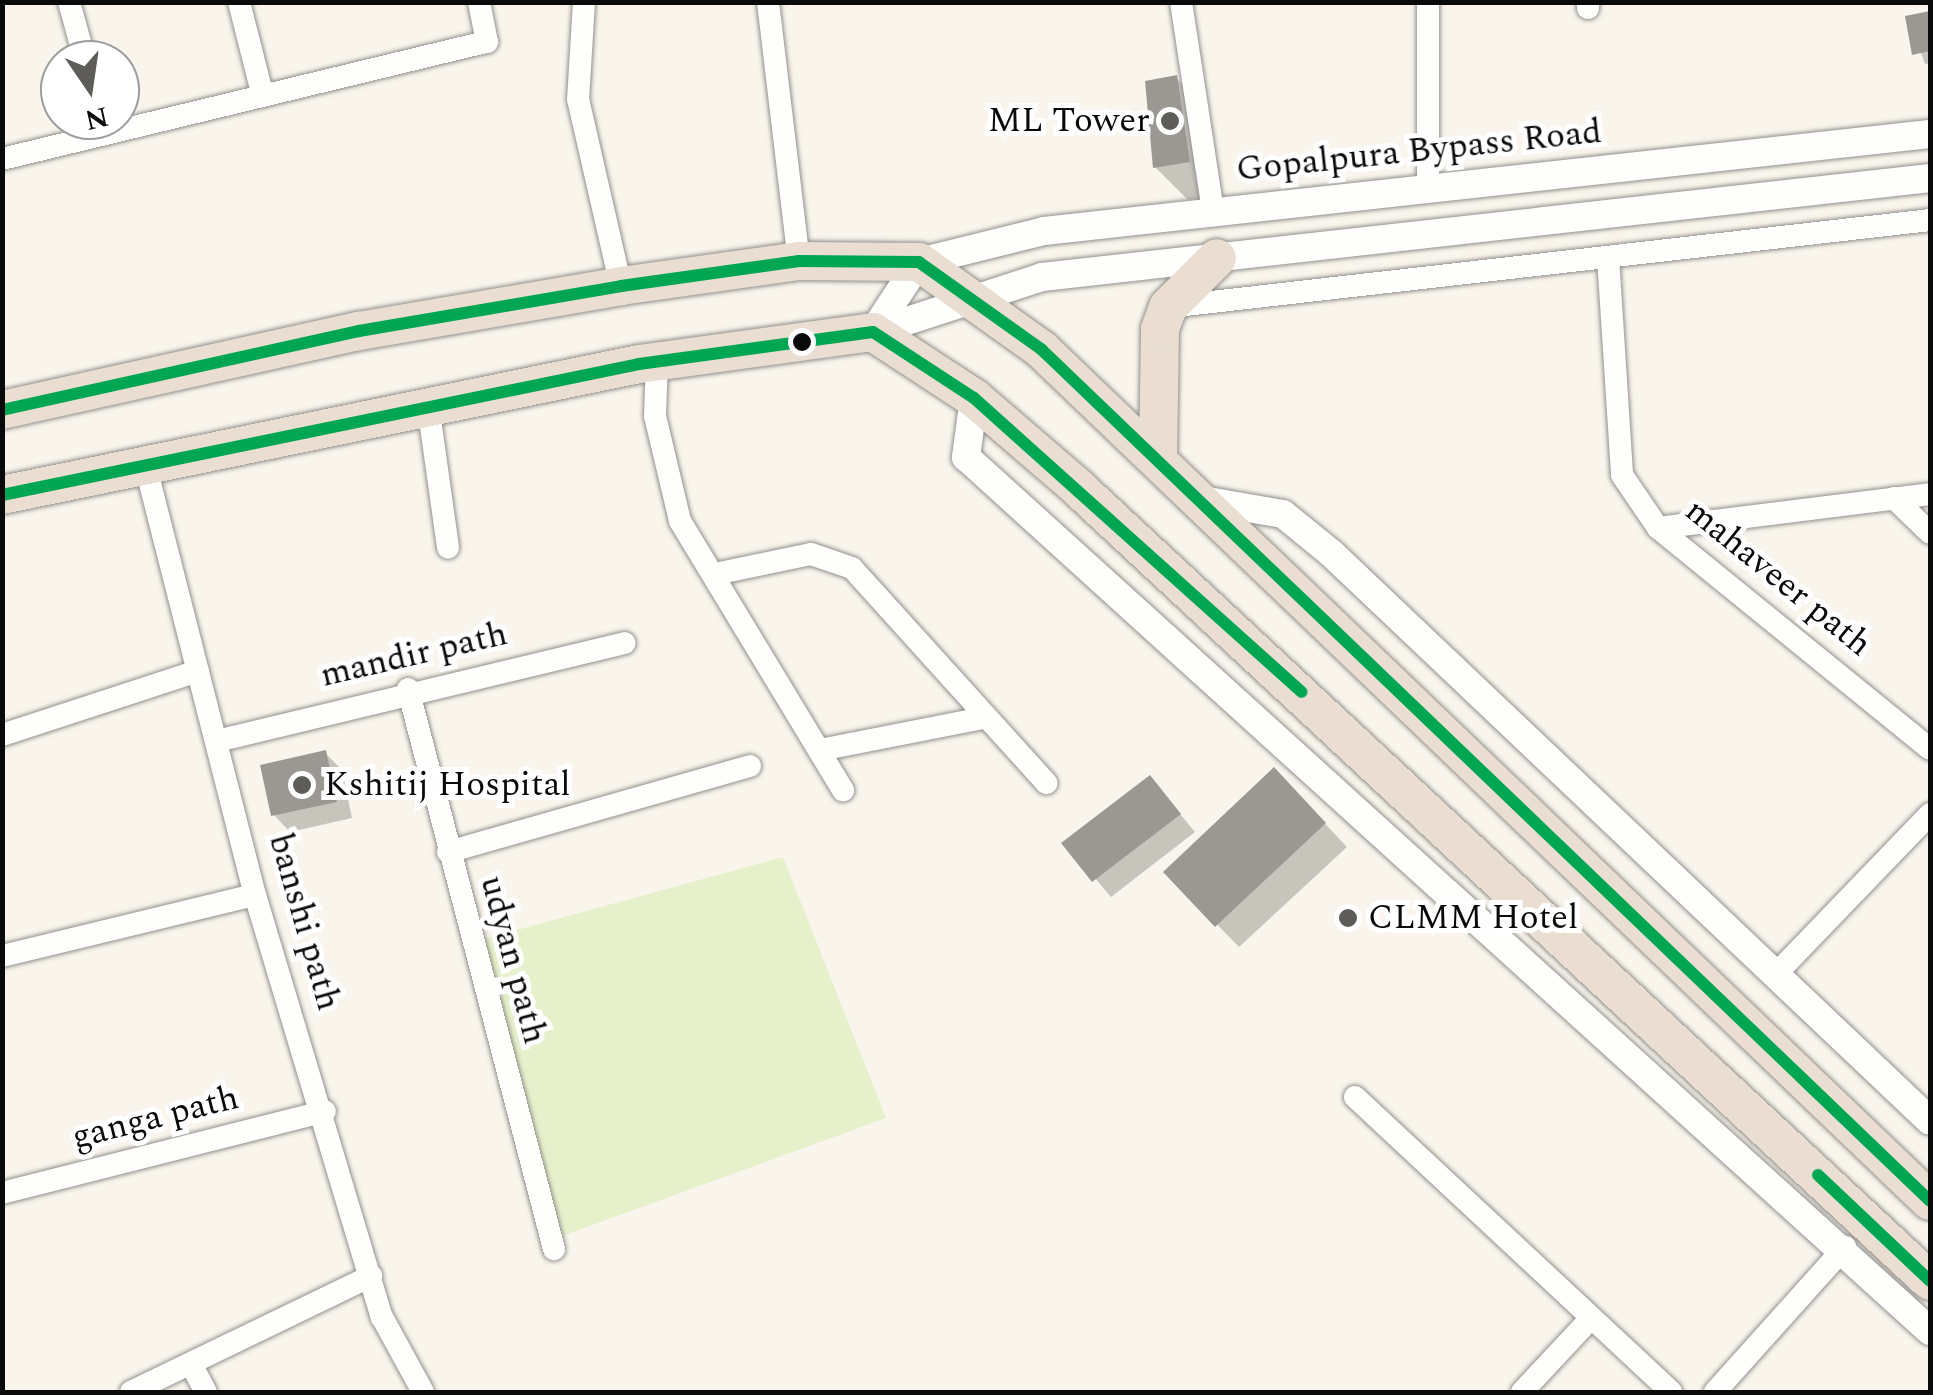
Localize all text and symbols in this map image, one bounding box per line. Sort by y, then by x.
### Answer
north arrow [40,40,140,140]
text: N [80,94,112,141]
place label: ML Tower [988,100,1150,142]
marker: ML Tower [1159,110,1181,132]
street label: Gopalpura Bypass Road [1234,111,1604,191]
unlabelled marker [792,332,812,352]
street label: mahaveer path [1676,490,1880,666]
street label: mandir path [316,613,512,697]
place label: Kshitij Hospital [324,764,571,806]
marker: Kshitij Hospital [289,772,315,798]
street label: banshi path [259,829,349,1015]
street label: udyan path [470,871,556,1049]
place label: CLMM Hotel [1368,897,1578,939]
marker: CLMM Hotel [1337,907,1359,929]
street label: ganga path [67,1077,243,1159]

